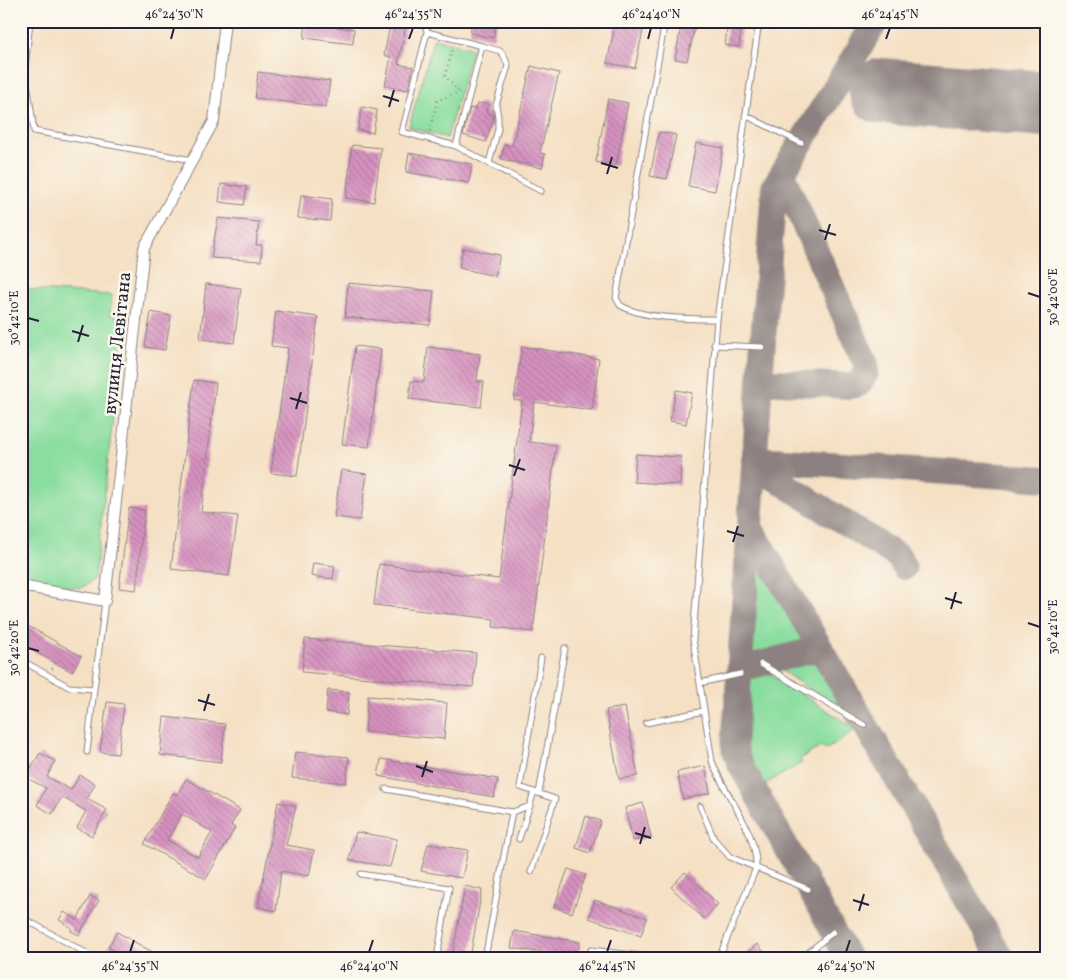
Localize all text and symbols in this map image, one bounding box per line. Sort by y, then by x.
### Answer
text: 46°24'30"N [145,7,203,23]
text: 46°24'35"N [384,7,442,23]
text: 46°24'40"N [622,7,680,23]
text: 46°24'45"N [861,7,919,23]
text: 30°42'00"E [1046,268,1062,326]
street label: вулиця Левітана [98,271,138,416]
text: 30°42'10"E [7,290,23,346]
text: 30°42'10"E [1046,599,1062,655]
text: 30°42'20"E [7,620,23,676]
text: 46°24'35"N [101,959,159,975]
text: 46°24'40"N [340,959,398,975]
text: 46°24'45"N [578,959,636,975]
text: 46°24'50"N [817,959,875,975]

